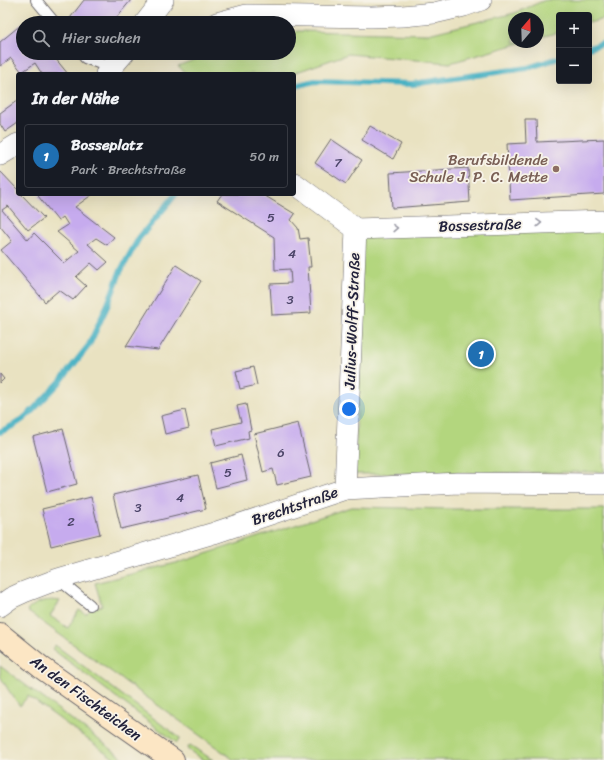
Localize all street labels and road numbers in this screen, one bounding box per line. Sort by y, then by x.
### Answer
street label: Bossestraße [438,211,522,239]
street label: Julius-Wolff-Straße [337,252,367,391]
street label: Brechtstraße [248,479,342,533]
street label: An den Fischteichen [24,648,147,748]

